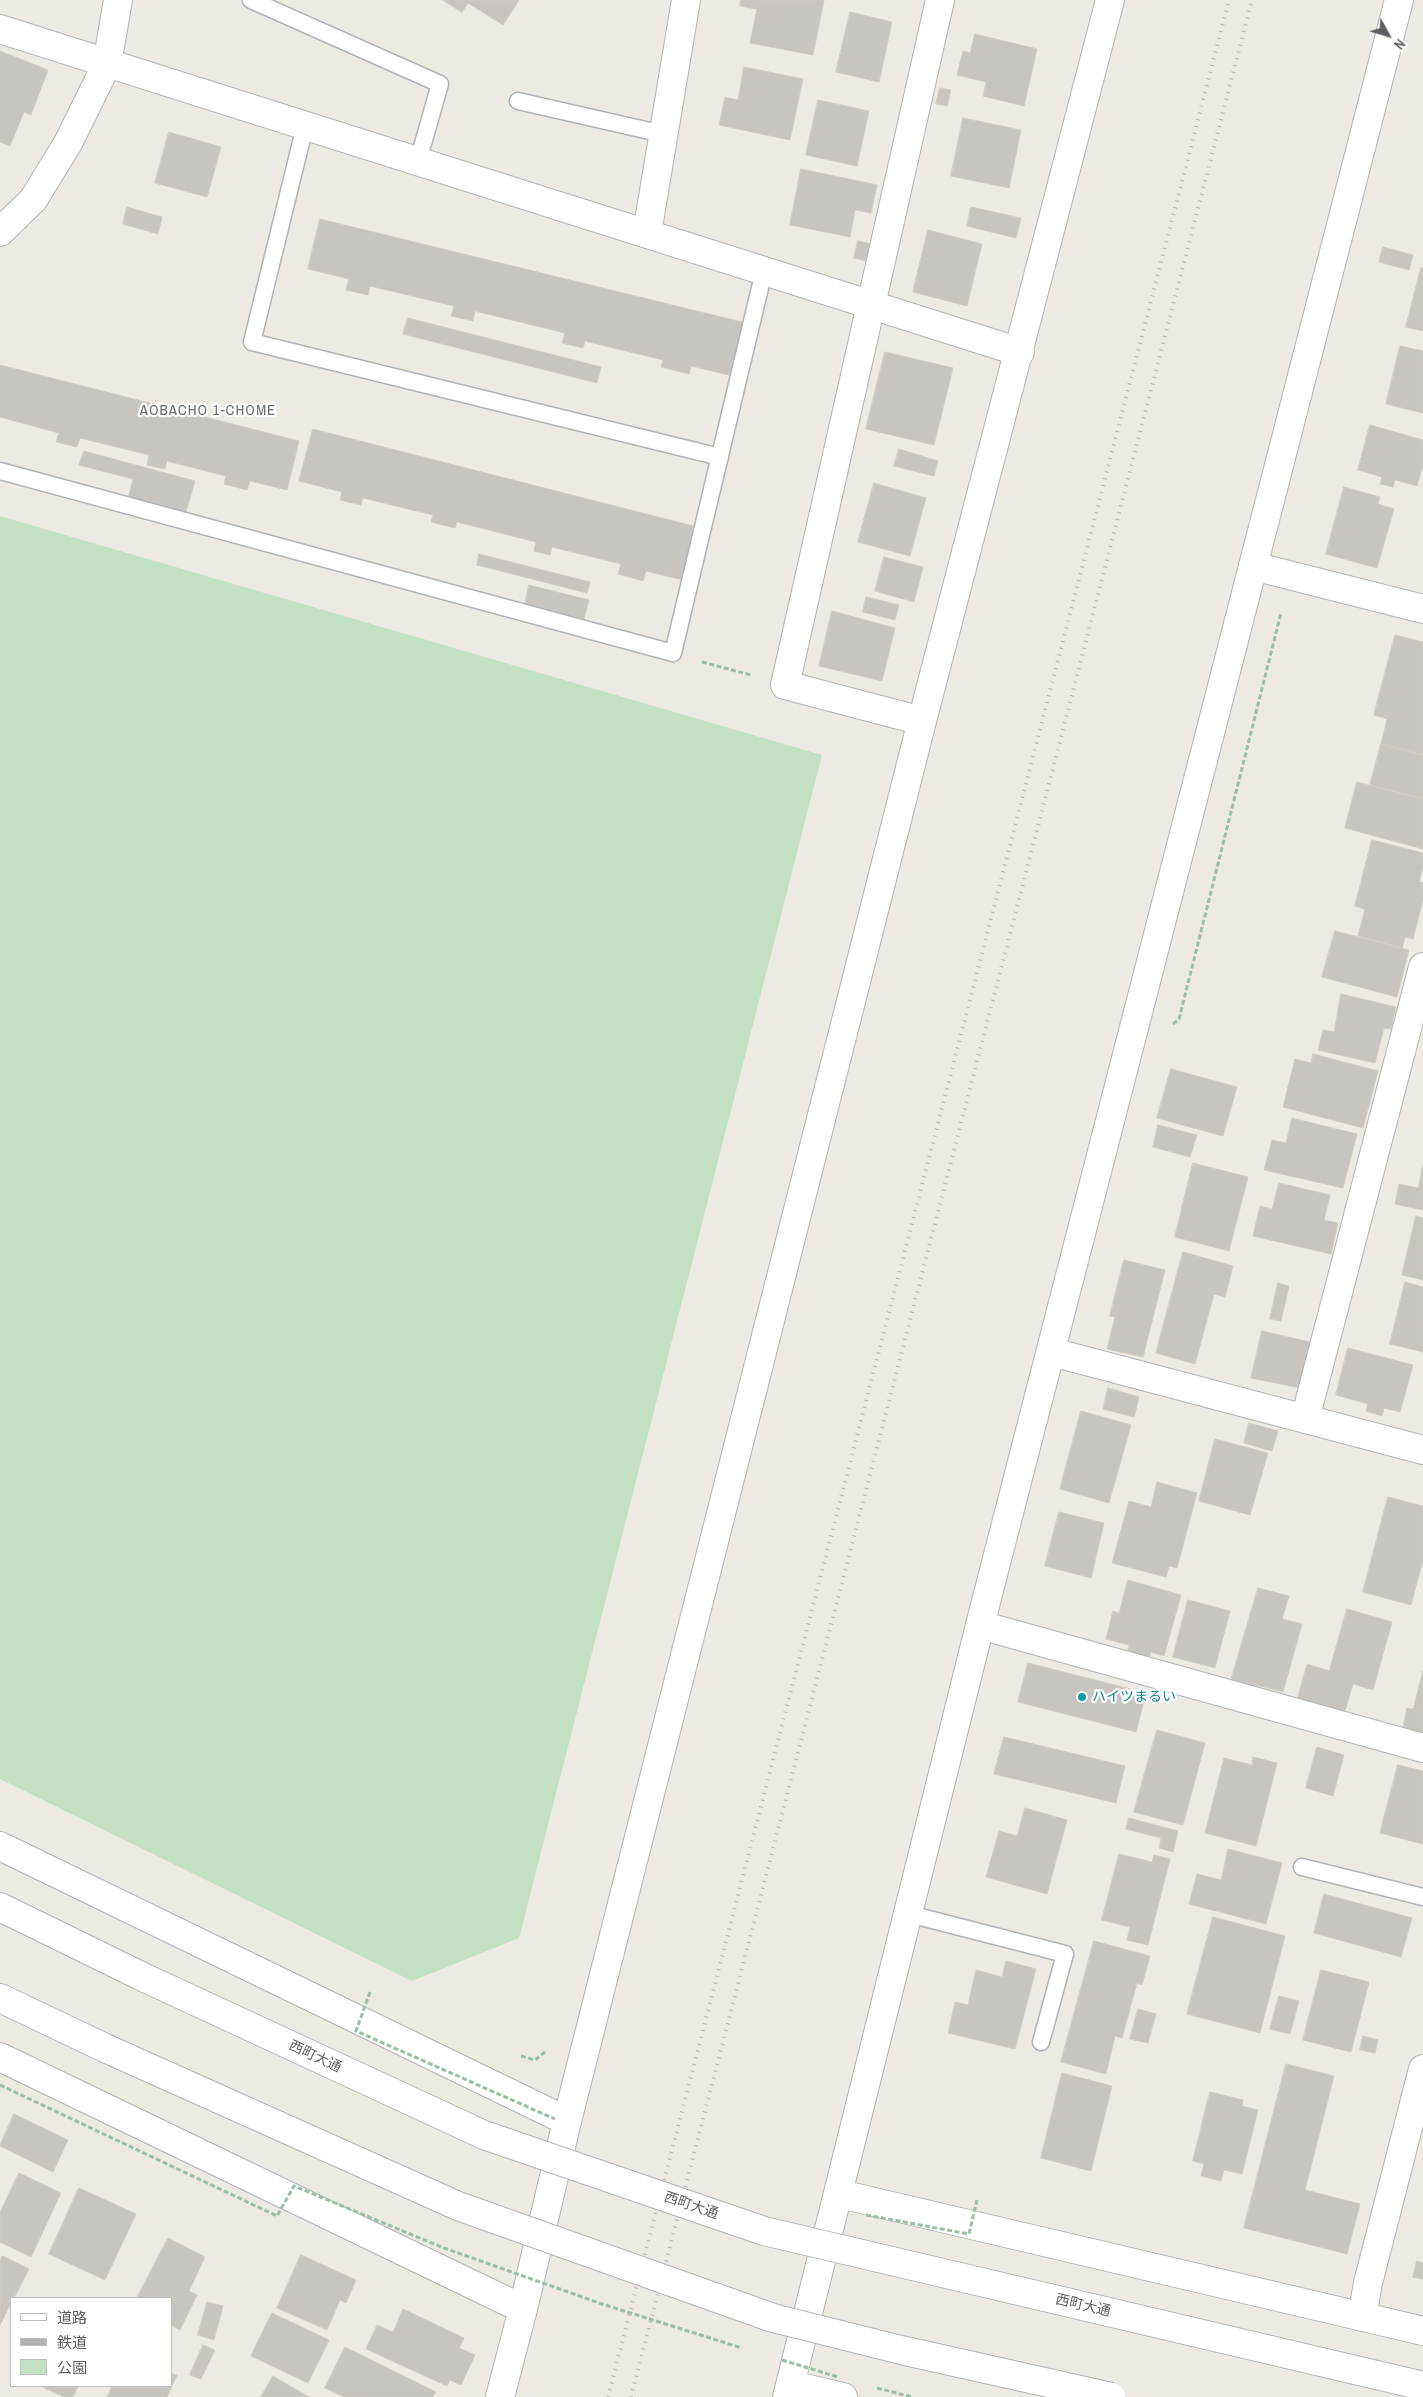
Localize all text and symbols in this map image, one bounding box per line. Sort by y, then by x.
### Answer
north arrow [1363,10,1413,60]
text: N [1390,36,1409,53]
district label: AOBACHO 1-CHOME [138,402,278,420]
place label: ハイツまるい [1092,1689,1176,1705]
marker: ハイツまるい [1076,1691,1088,1703]
street label: 西町大通 [286,2038,344,2076]
street label: 西町大通 [662,2189,720,2223]
street label: 西町大通 [1054,2292,1112,2320]
legend [10,2297,172,2387]
text: 道路 [57,2307,87,2328]
text: 鉄道 [57,2332,87,2353]
text: 公園 [57,2357,87,2378]

